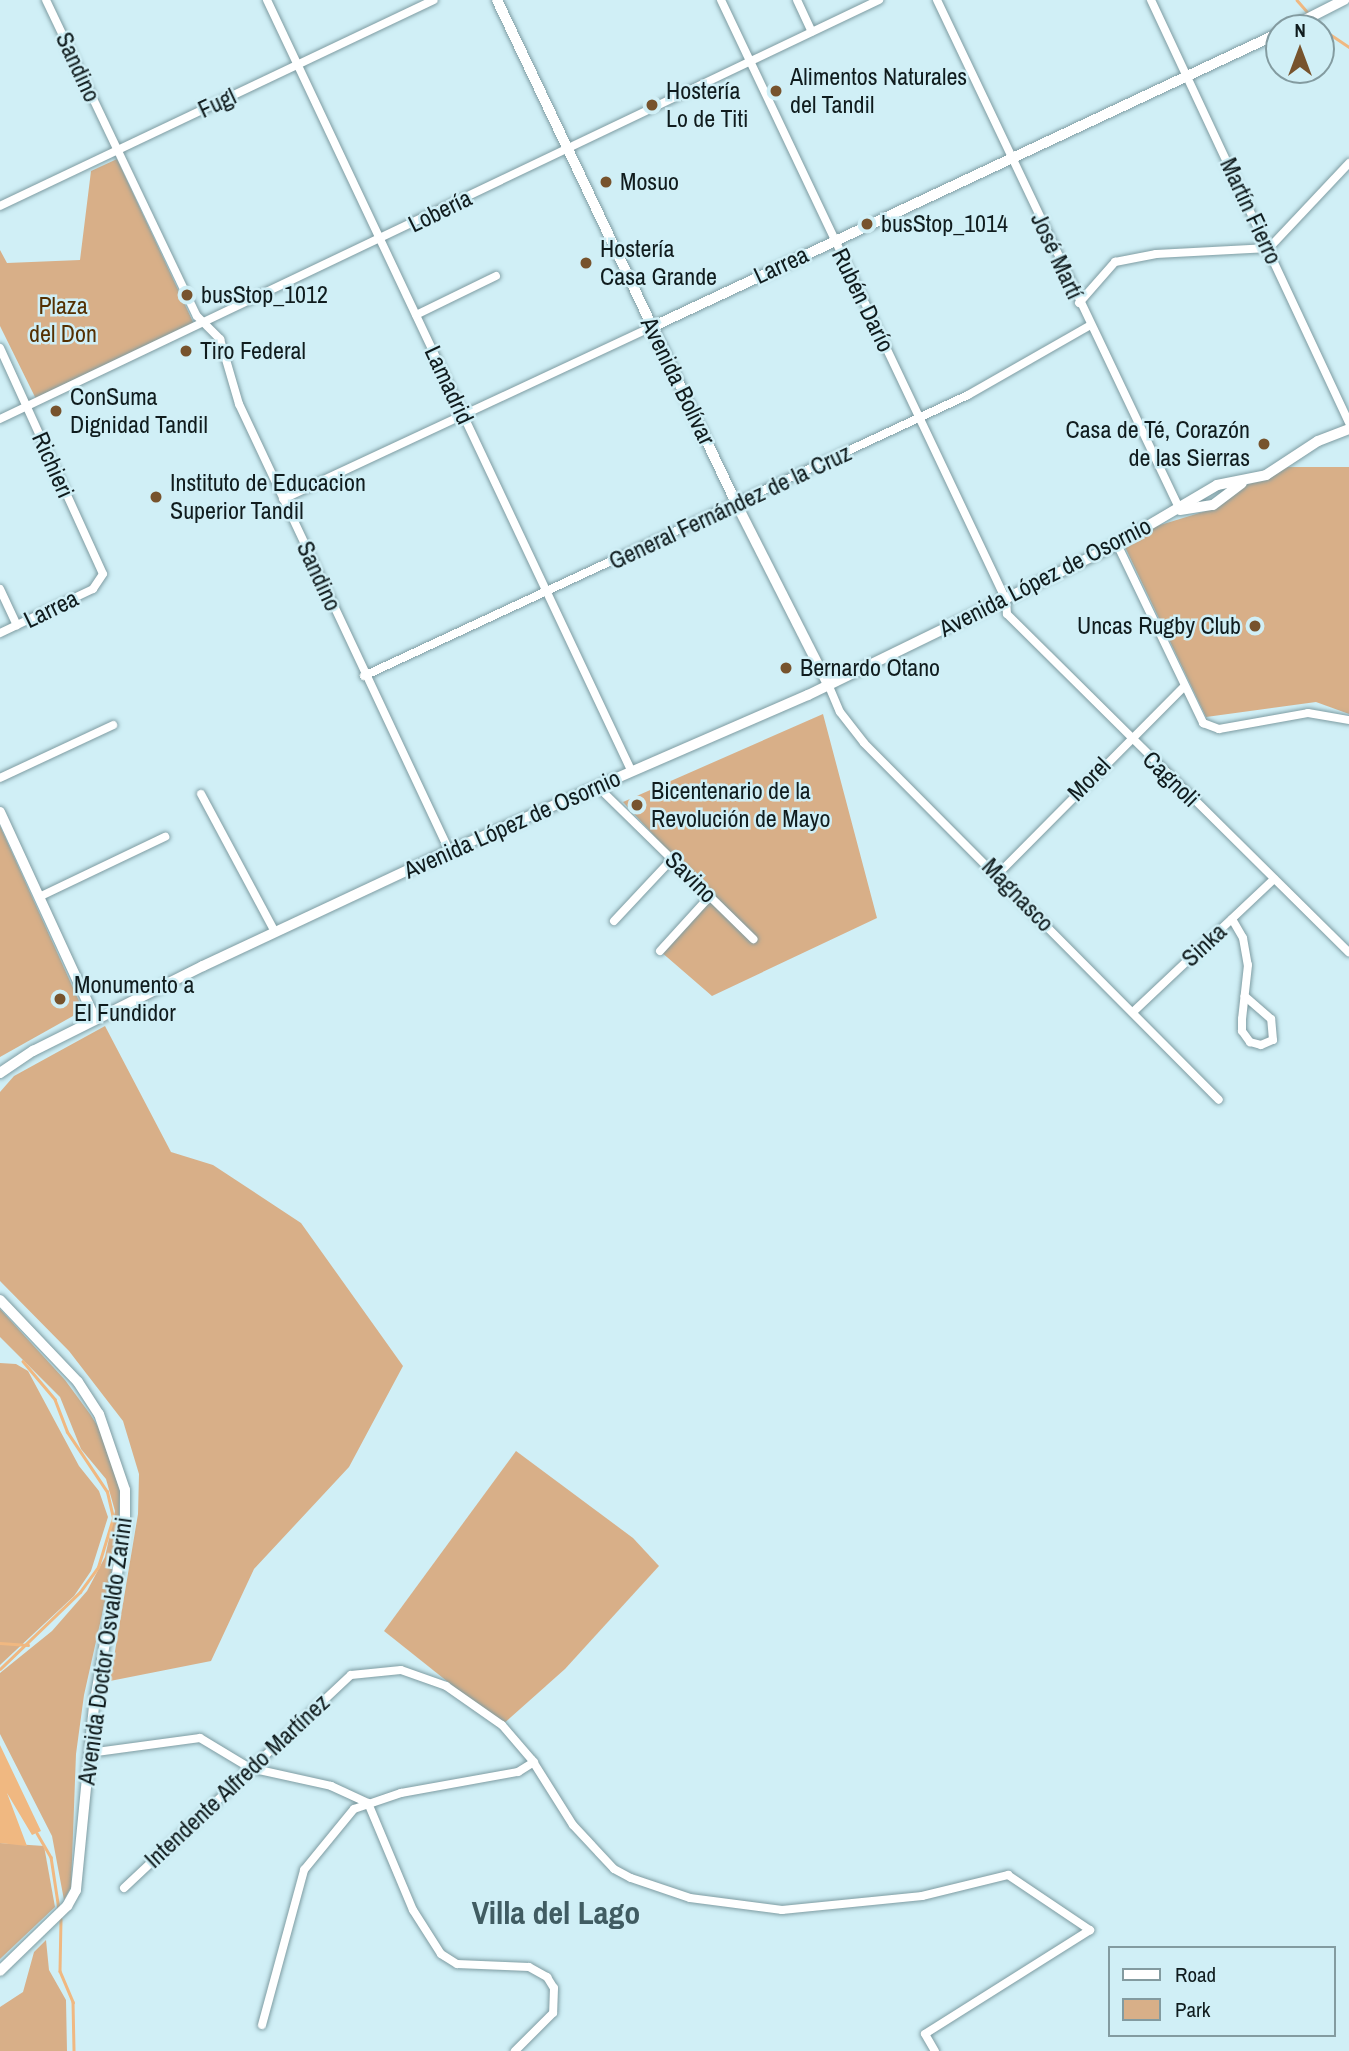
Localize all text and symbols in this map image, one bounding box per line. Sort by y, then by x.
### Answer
north arrow [1265,14,1335,84]
text: N [1294,17,1306,43]
street label: Sandino [49,28,107,106]
place label: Alimentos Naturales del Tandil [790,63,967,119]
place label: Hostería Lo de Titi [666,77,749,133]
street label: Fugl [194,82,240,124]
marker: Alimentos Naturales del Tandil [768,83,784,99]
marker: Hostería Lo de Titi [644,97,660,113]
street label: Martín Fierro [1214,153,1288,269]
place label: Mosuo [620,168,679,196]
marker: Mosuo [598,174,614,190]
street label: Lobería [404,183,476,239]
street label: José Martí [1025,208,1089,304]
place label: busStop_1014 [881,210,1008,238]
marker: busStop_1014 [859,216,875,232]
place label: Hostería Casa Grande [600,235,717,291]
street label: Larrea [749,240,813,290]
street label: Rubén Darío [826,244,900,356]
marker: Hostería Casa Grande [578,255,594,271]
place label: busStop_1012 [201,281,328,309]
marker: busStop_1012 [179,287,195,303]
park label: Plaza del Don [29,292,97,348]
street label: Avenida Bolívar [635,312,721,450]
place label: Tiro Federal [200,337,306,365]
street label: Lamadrid [418,341,480,429]
marker: Tiro Federal [178,343,194,359]
place label: ConSuma Dignidad Tandil [70,383,208,439]
marker: ConSuma Dignidad Tandil [48,403,64,419]
place label: Casa de Té, Corazón de las Sierras [1065,416,1250,472]
street label: Richieri [26,428,80,502]
marker: Casa de Té, Corazón de las Sierras [1256,436,1272,452]
street label: General Fernández de la Cruz [604,438,856,576]
place label: Instituto de Educacion Superior Tandil [170,469,366,525]
marker: Instituto de Educacion Superior Tandil [148,489,164,505]
street label: Avenida López de Osornio [934,511,1156,643]
street label: Sandino [290,537,348,615]
street label: Larrea [19,584,83,634]
place label: Uncas Rugby Club [1077,612,1241,640]
marker: Uncas Rugby Club [1247,618,1263,634]
place label: Bernardo Otano [800,654,940,682]
marker: Bernardo Otano [778,660,794,676]
street label: Cagnoli [1137,745,1205,813]
street label: Morel [1062,751,1116,807]
street label: Avenida López de Osornio [399,763,625,885]
place label: Bicentenario de la Revolución de Mayo [651,777,830,833]
marker: Bicentenario de la Revolución de Mayo [629,797,645,813]
street label: Savino [659,845,723,909]
street label: Magnasco [976,852,1060,938]
street label: Sinka [1176,917,1232,973]
place label: Monumento a El Fundidor [74,971,194,1027]
marker: Monumento a El Fundidor [52,991,68,1007]
street label: Avenida Doctor Osvaldo Zarini [72,1515,138,1787]
street label: Intendente Alfredo Martínez [138,1688,336,1874]
district label: Villa del Lago [472,1894,640,1932]
legend [1108,1946,1335,2037]
text: Road [1175,1960,1216,1989]
text: Park [1175,1995,1210,2024]

